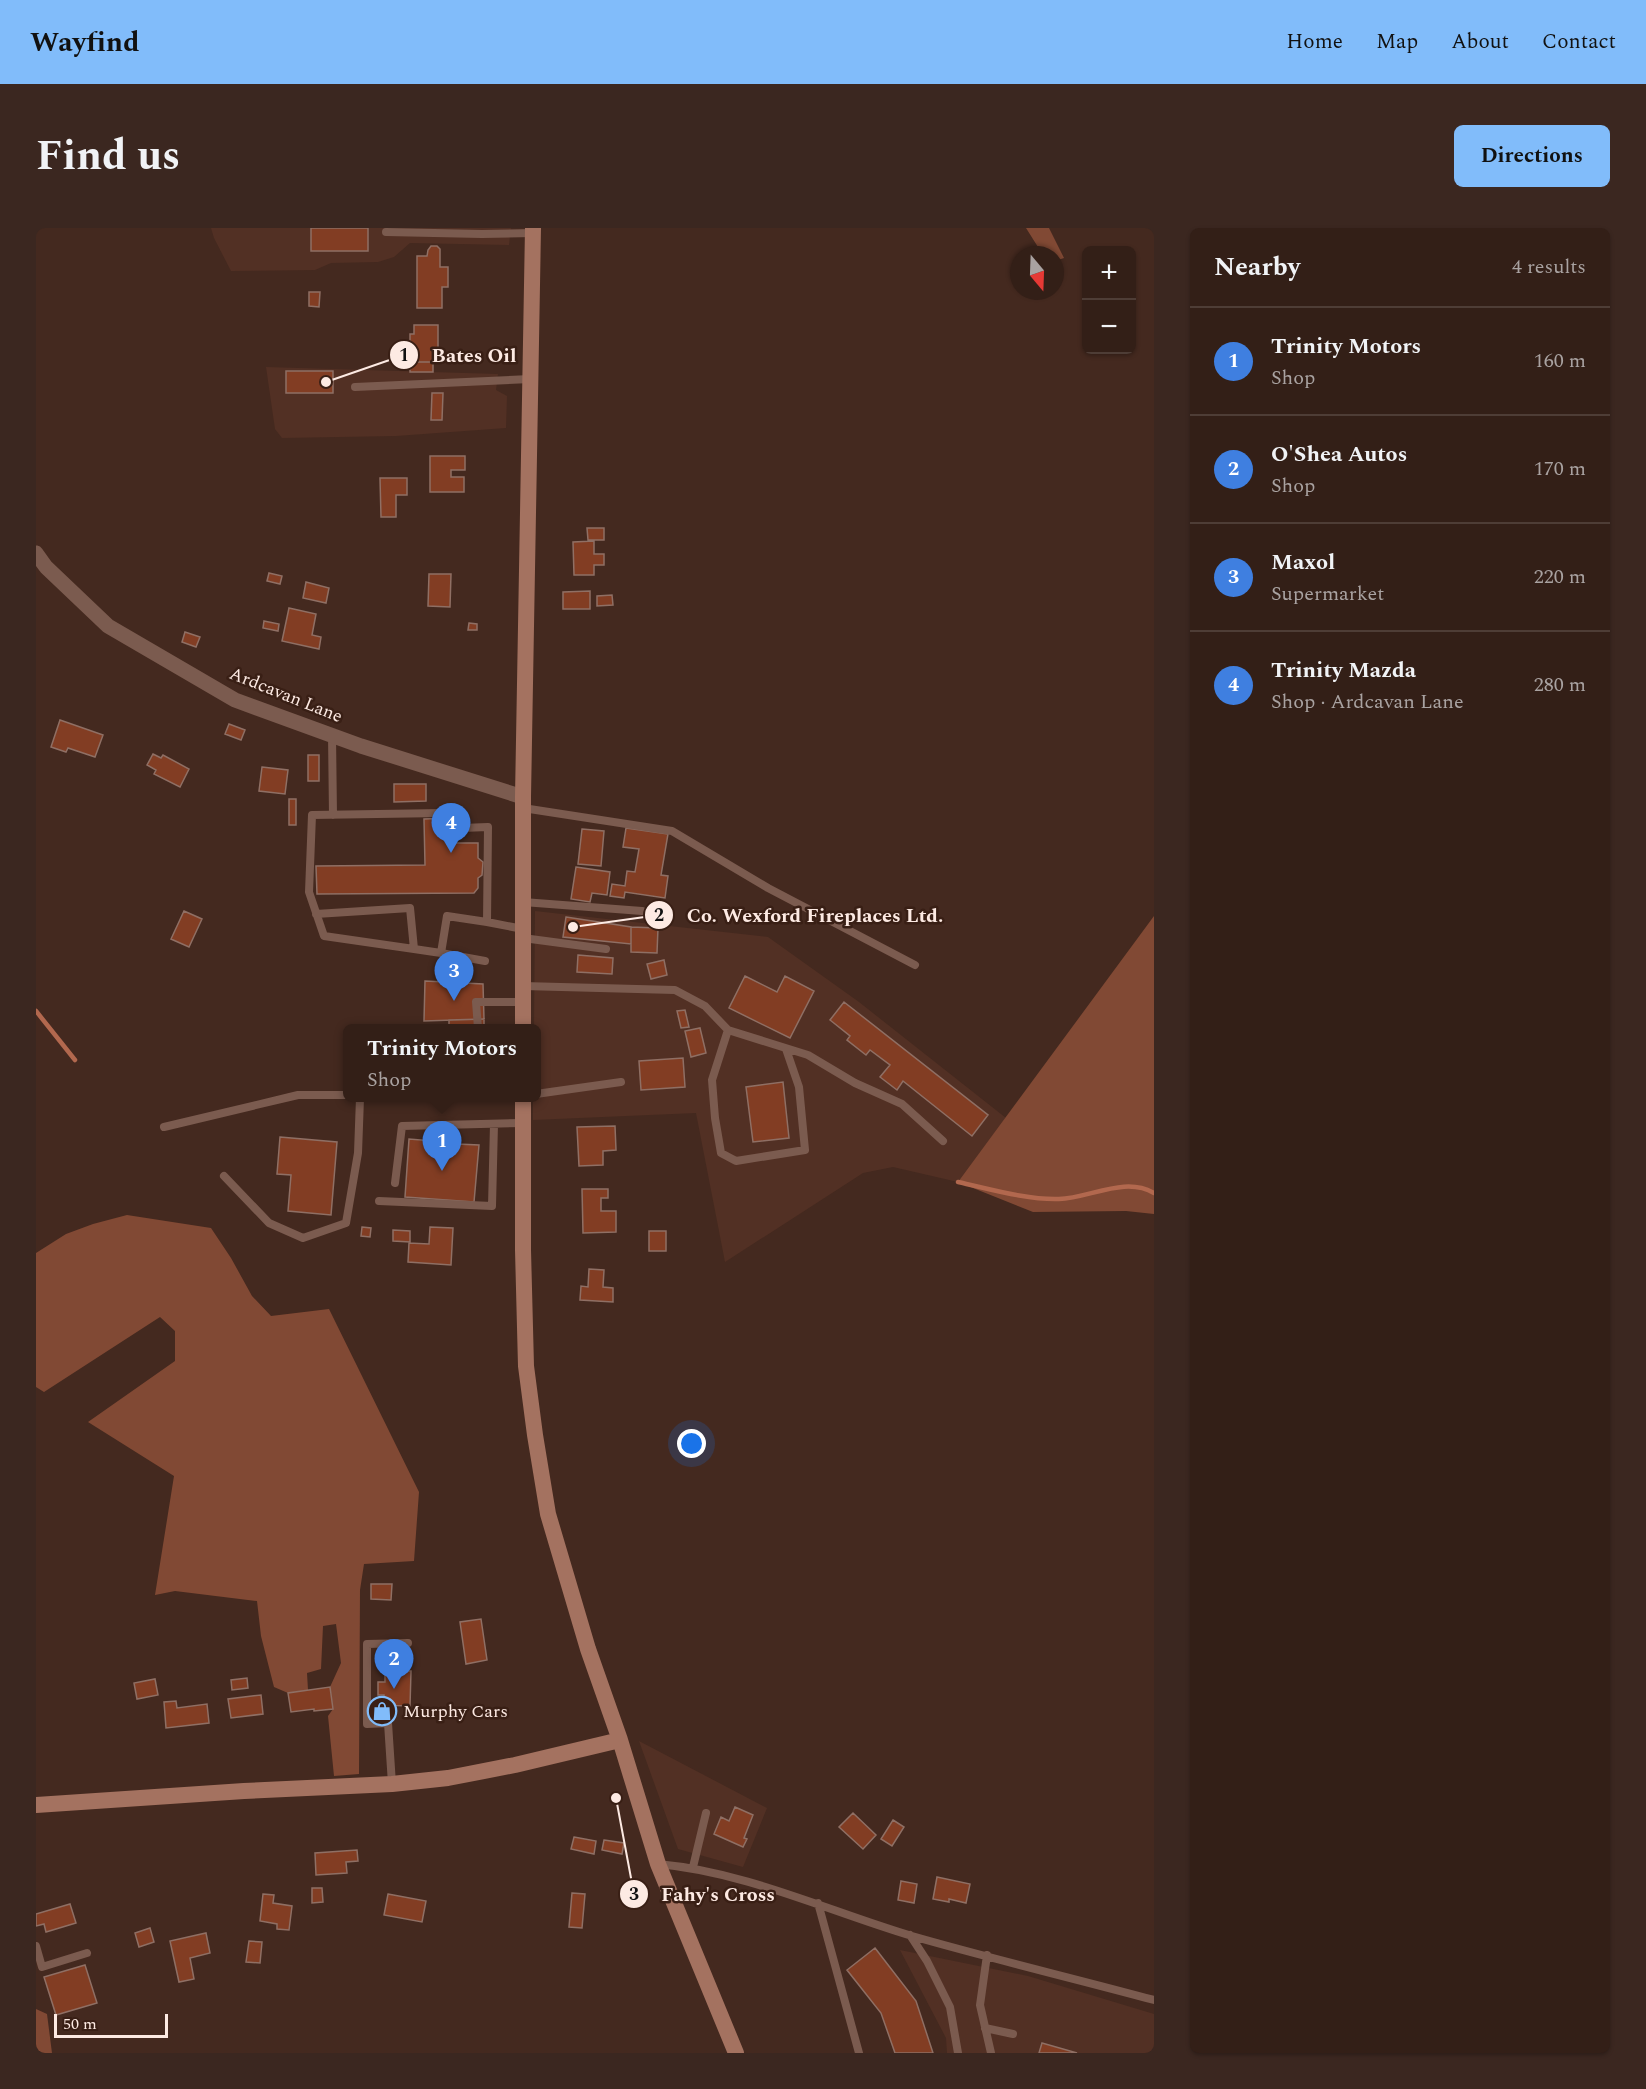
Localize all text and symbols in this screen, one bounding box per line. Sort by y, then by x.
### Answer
text: Wayfind [30,21,139,64]
text: Home [1286,26,1343,58]
text: Map [1376,26,1418,58]
text: About [1451,26,1509,58]
text: Contact [1542,26,1616,58]
text: Find us [36,125,180,188]
button: Directions [1454,125,1610,187]
north arrow [1010,246,1064,300]
map controls [1082,246,1136,354]
button: + [1082,246,1136,300]
text: Nearby [1214,247,1300,287]
text: 4 results [1512,252,1586,282]
button: − [1082,300,1136,354]
text: Trinity Motors [1271,330,1421,363]
callout: Bates Oil [389,336,528,374]
text: Bates Oil [432,341,516,371]
text: 1 [399,342,409,369]
text: 1 [1228,346,1239,376]
text: 160 m [1534,346,1586,376]
text: Shop [1271,363,1315,393]
text: O'Shea Autos [1271,438,1407,471]
text: 2 [1228,454,1239,484]
text: 170 m [1534,454,1586,484]
text: Shop [1271,471,1315,501]
text: Maxol [1271,546,1335,579]
text: 3 [1228,562,1239,592]
text: 220 m [1534,562,1586,592]
text: Supermarket [1271,579,1384,609]
text: Trinity Mazda [1271,654,1416,687]
street label: Ardcavan Lane [225,660,347,730]
text: 4 [1228,670,1239,700]
text: 280 m [1534,670,1586,700]
text: Shop · Ardcavan Lane [1271,687,1464,717]
pin: 4 [432,804,470,853]
callout: Co. Wexford Fireplaces Ltd. [644,896,955,934]
text: Co. Wexford Fireplaces Ltd. [687,901,943,931]
text: 2 [654,902,664,929]
pin: 3 [434,952,474,1001]
popup [343,1024,541,1102]
text: Trinity Motors [367,1032,517,1065]
text: Shop [367,1065,411,1095]
pin: 1 [422,1122,462,1171]
your location [677,1429,706,1458]
pin: 2 [374,1640,414,1689]
shop icon: Murphy Cars [366,1695,398,1727]
place label: Murphy Cars [403,1698,508,1725]
callout: Fahy's Cross [619,1875,787,1913]
text: Fahy's Cross [661,1880,775,1910]
text: 3 [629,1881,639,1908]
scale bar [54,2011,168,2038]
text: 50 m [63,2012,97,2036]

